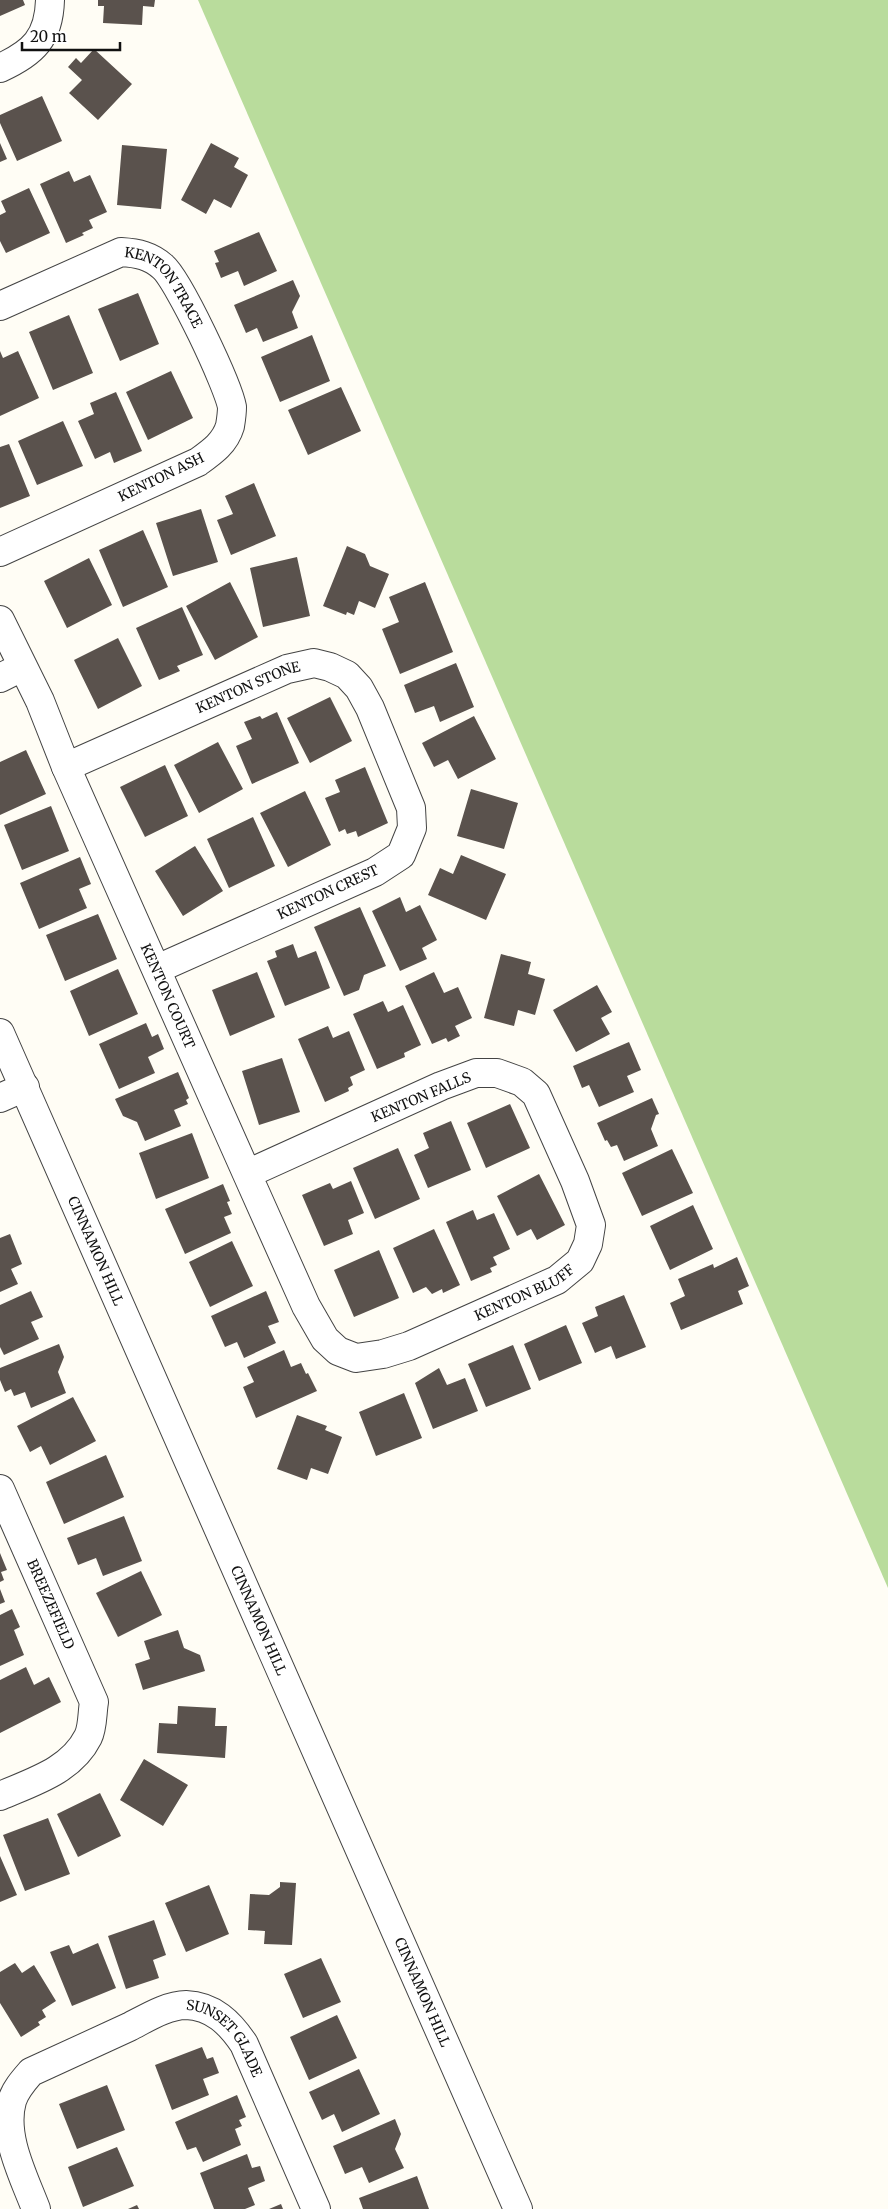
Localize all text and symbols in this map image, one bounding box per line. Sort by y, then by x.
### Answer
scale bar [22,20,120,52]
text: 20 m [30,27,67,46]
street label: KENTON TRACE [124,243,207,331]
street label: KENTON ASH [115,448,207,506]
street label: KENTON STONE [193,657,302,717]
street label: KENTON CREST [274,860,382,923]
street label: KENTON COURT [137,941,199,1052]
street label: KENTON FALLS [368,1068,474,1126]
street label: CINNAMON HILL [64,1193,128,1309]
street label: KENTON BLUFF [472,1260,578,1325]
street label: BREEZEFIELD [23,1556,79,1653]
street label: CINNAMON HILL [227,1563,291,1678]
street label: CINNAMON HILL [390,1935,455,2050]
street label: SUNSET GLADE [185,1996,266,2080]

